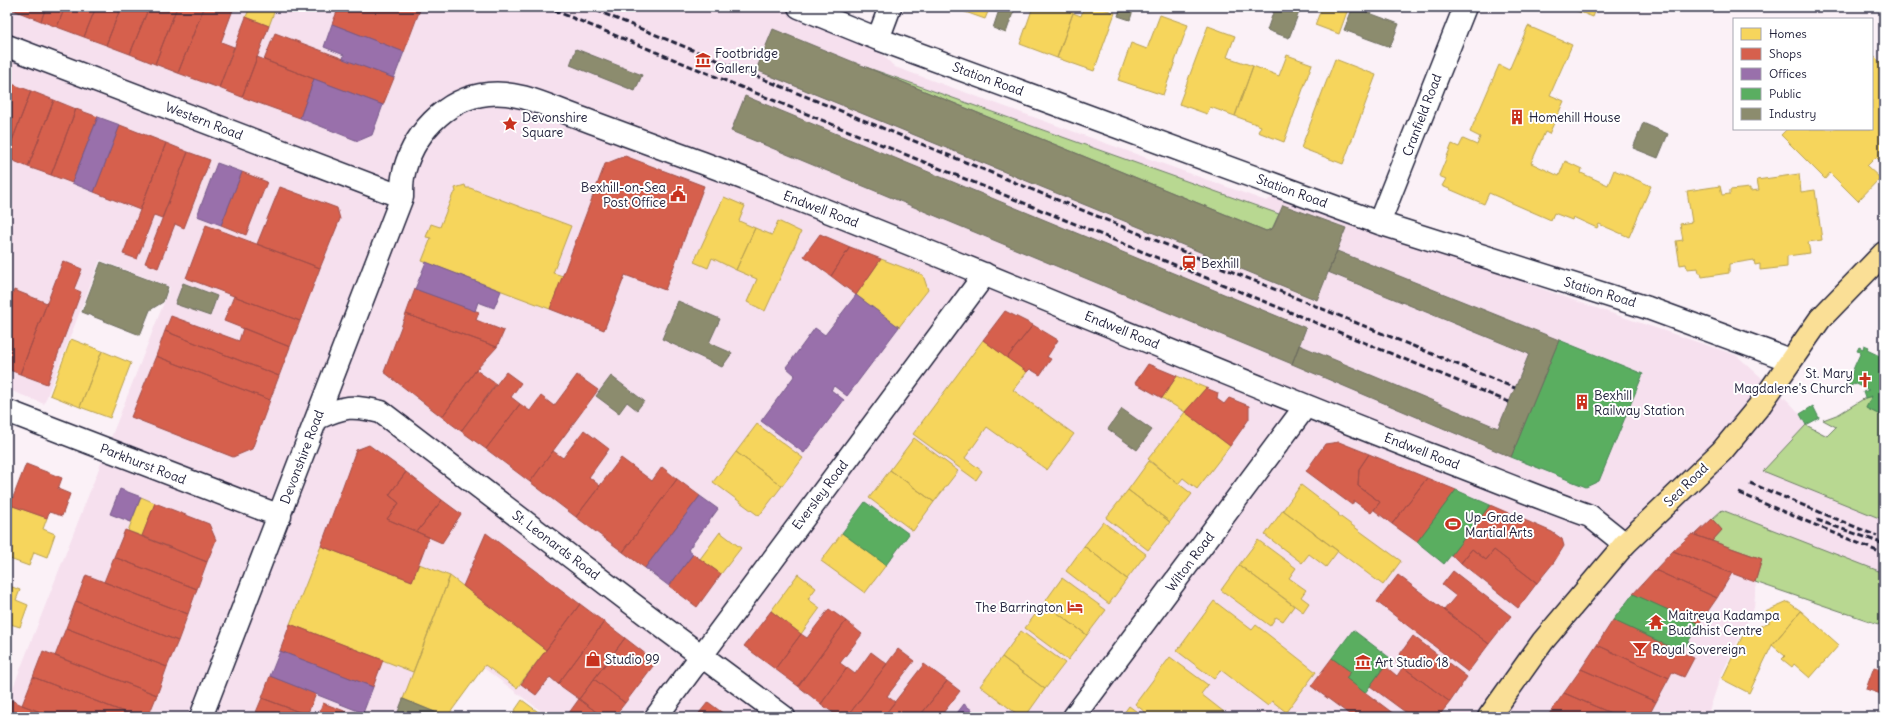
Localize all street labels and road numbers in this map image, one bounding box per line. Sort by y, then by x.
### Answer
street label: Station Road [950,58,1026,100]
street label: Cranfield Road [1399,71,1446,159]
street label: Western Road [163,98,246,144]
street label: Station Road [1254,170,1330,212]
street label: Endwell Road [781,187,861,231]
street label: Station Road [1562,273,1638,311]
street label: Endwell Road [1082,307,1162,353]
street label: Devonshire Road [276,407,328,506]
street label: Endwell Road [1382,429,1462,473]
street label: Parkhurst Road [97,440,189,488]
street label: Eversley Road [788,457,852,533]
street label: Sea Road [1660,459,1712,510]
street label: St. Leonards Road [509,506,603,584]
street label: Wilton Road [1162,528,1218,595]

